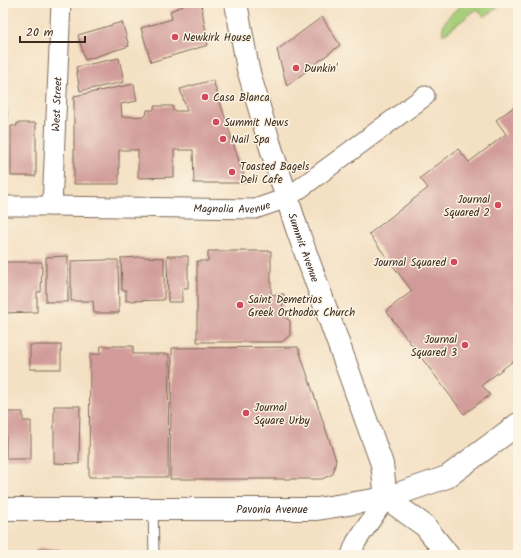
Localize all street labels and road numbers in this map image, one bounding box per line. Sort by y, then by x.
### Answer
street label: West Street [47,76,68,132]
street label: Magnolia Avenue [193,196,273,219]
street label: Summit Avenue [282,211,324,285]
street label: Pavonia Avenue [236,501,308,519]

